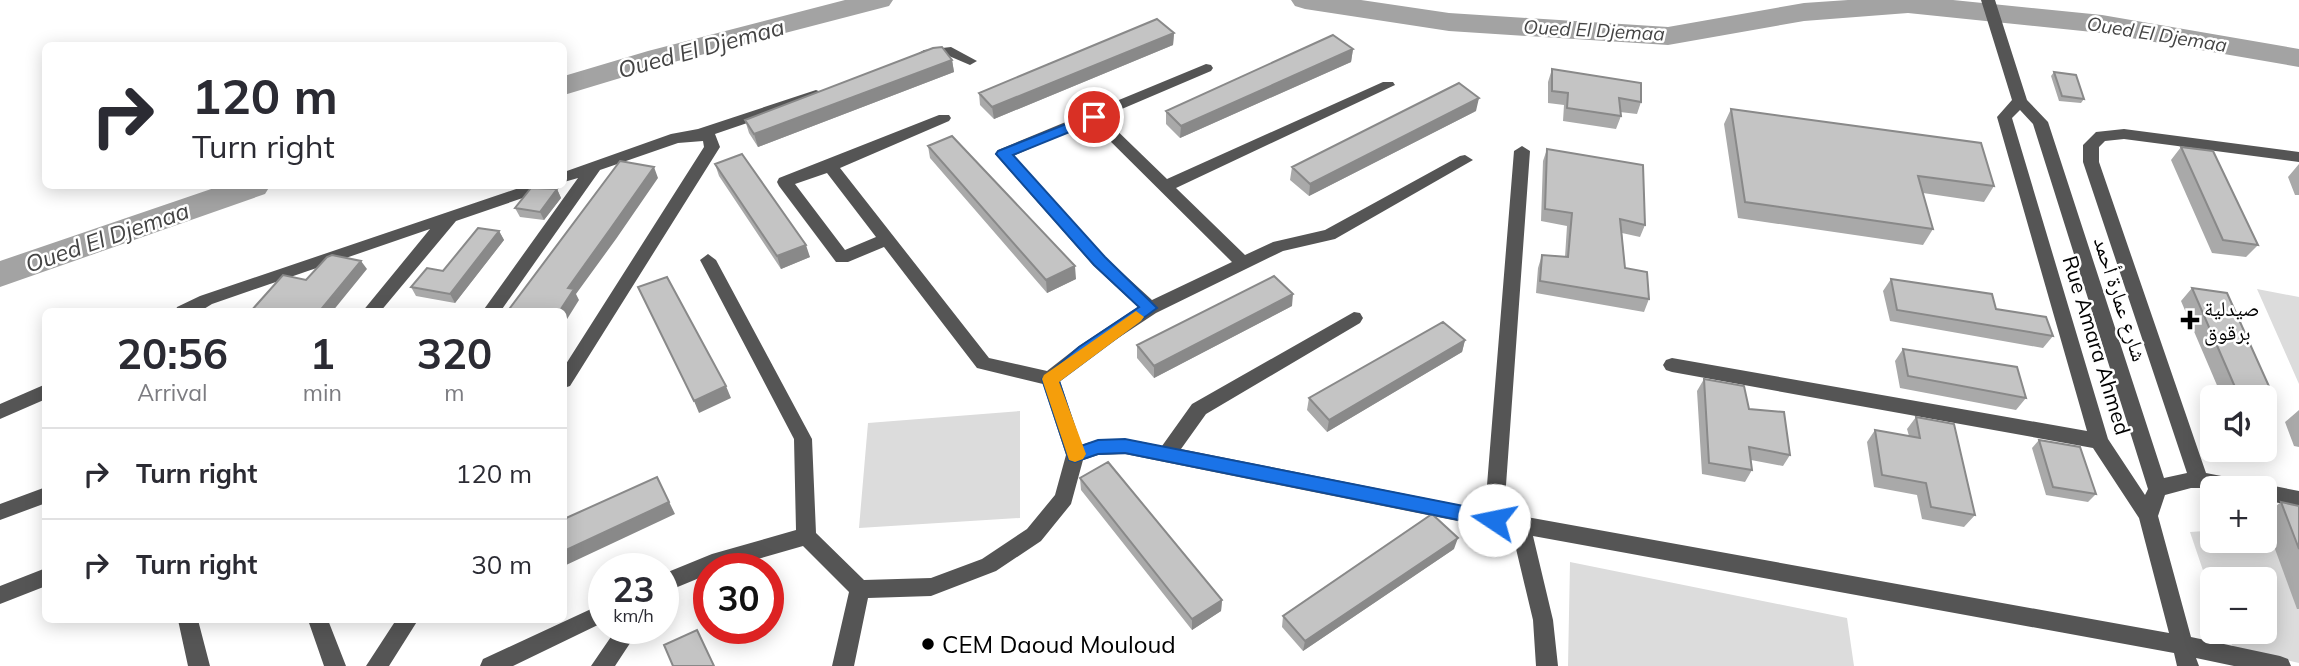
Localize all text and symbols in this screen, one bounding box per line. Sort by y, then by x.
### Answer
water label: Oued El Djemaa [2085,11,2229,57]
water label: Oued El Djemaa [615,12,788,84]
water label: Oued El Djemaa [1523,14,1665,46]
text: 120 m [192,65,338,126]
icon: right [77,70,168,161]
pin [1064,87,1124,147]
icon: arrive [1075,98,1113,136]
text: Turn right [192,126,335,166]
water label: Oued El Djemaa [21,195,193,279]
street label: شارع عمارة أحمد [2088,234,2153,365]
street label: Rue Amara Ahmed [2057,252,2137,438]
place label: صيدلية برقوق [2204,295,2260,346]
marker: صيدلية برقوق [2182,312,2198,328]
text: 20:56 [117,327,228,380]
text: 1 [310,327,335,380]
text: 320 [417,327,492,380]
text: Arrival [137,378,208,407]
text: min [303,378,342,407]
text: m [444,378,465,407]
map controls [2200,385,2277,644]
button: sound [2200,385,2277,462]
icon: right [77,455,115,493]
text: Turn right [136,457,257,490]
text: 120 m [456,457,532,490]
button: + [2200,476,2277,553]
position arrow [1457,483,1531,557]
icon: right [77,546,115,584]
text: Turn right [136,548,257,581]
text: 30 m [471,548,532,581]
speed limit sign: 30 [693,553,784,644]
text: 23 [612,567,655,611]
button: − [2200,567,2277,644]
text: km/h [613,604,654,627]
place label: CEM Daoud Mouloud [942,629,1176,659]
marker: CEM Daoud Mouloud [920,636,936,652]

